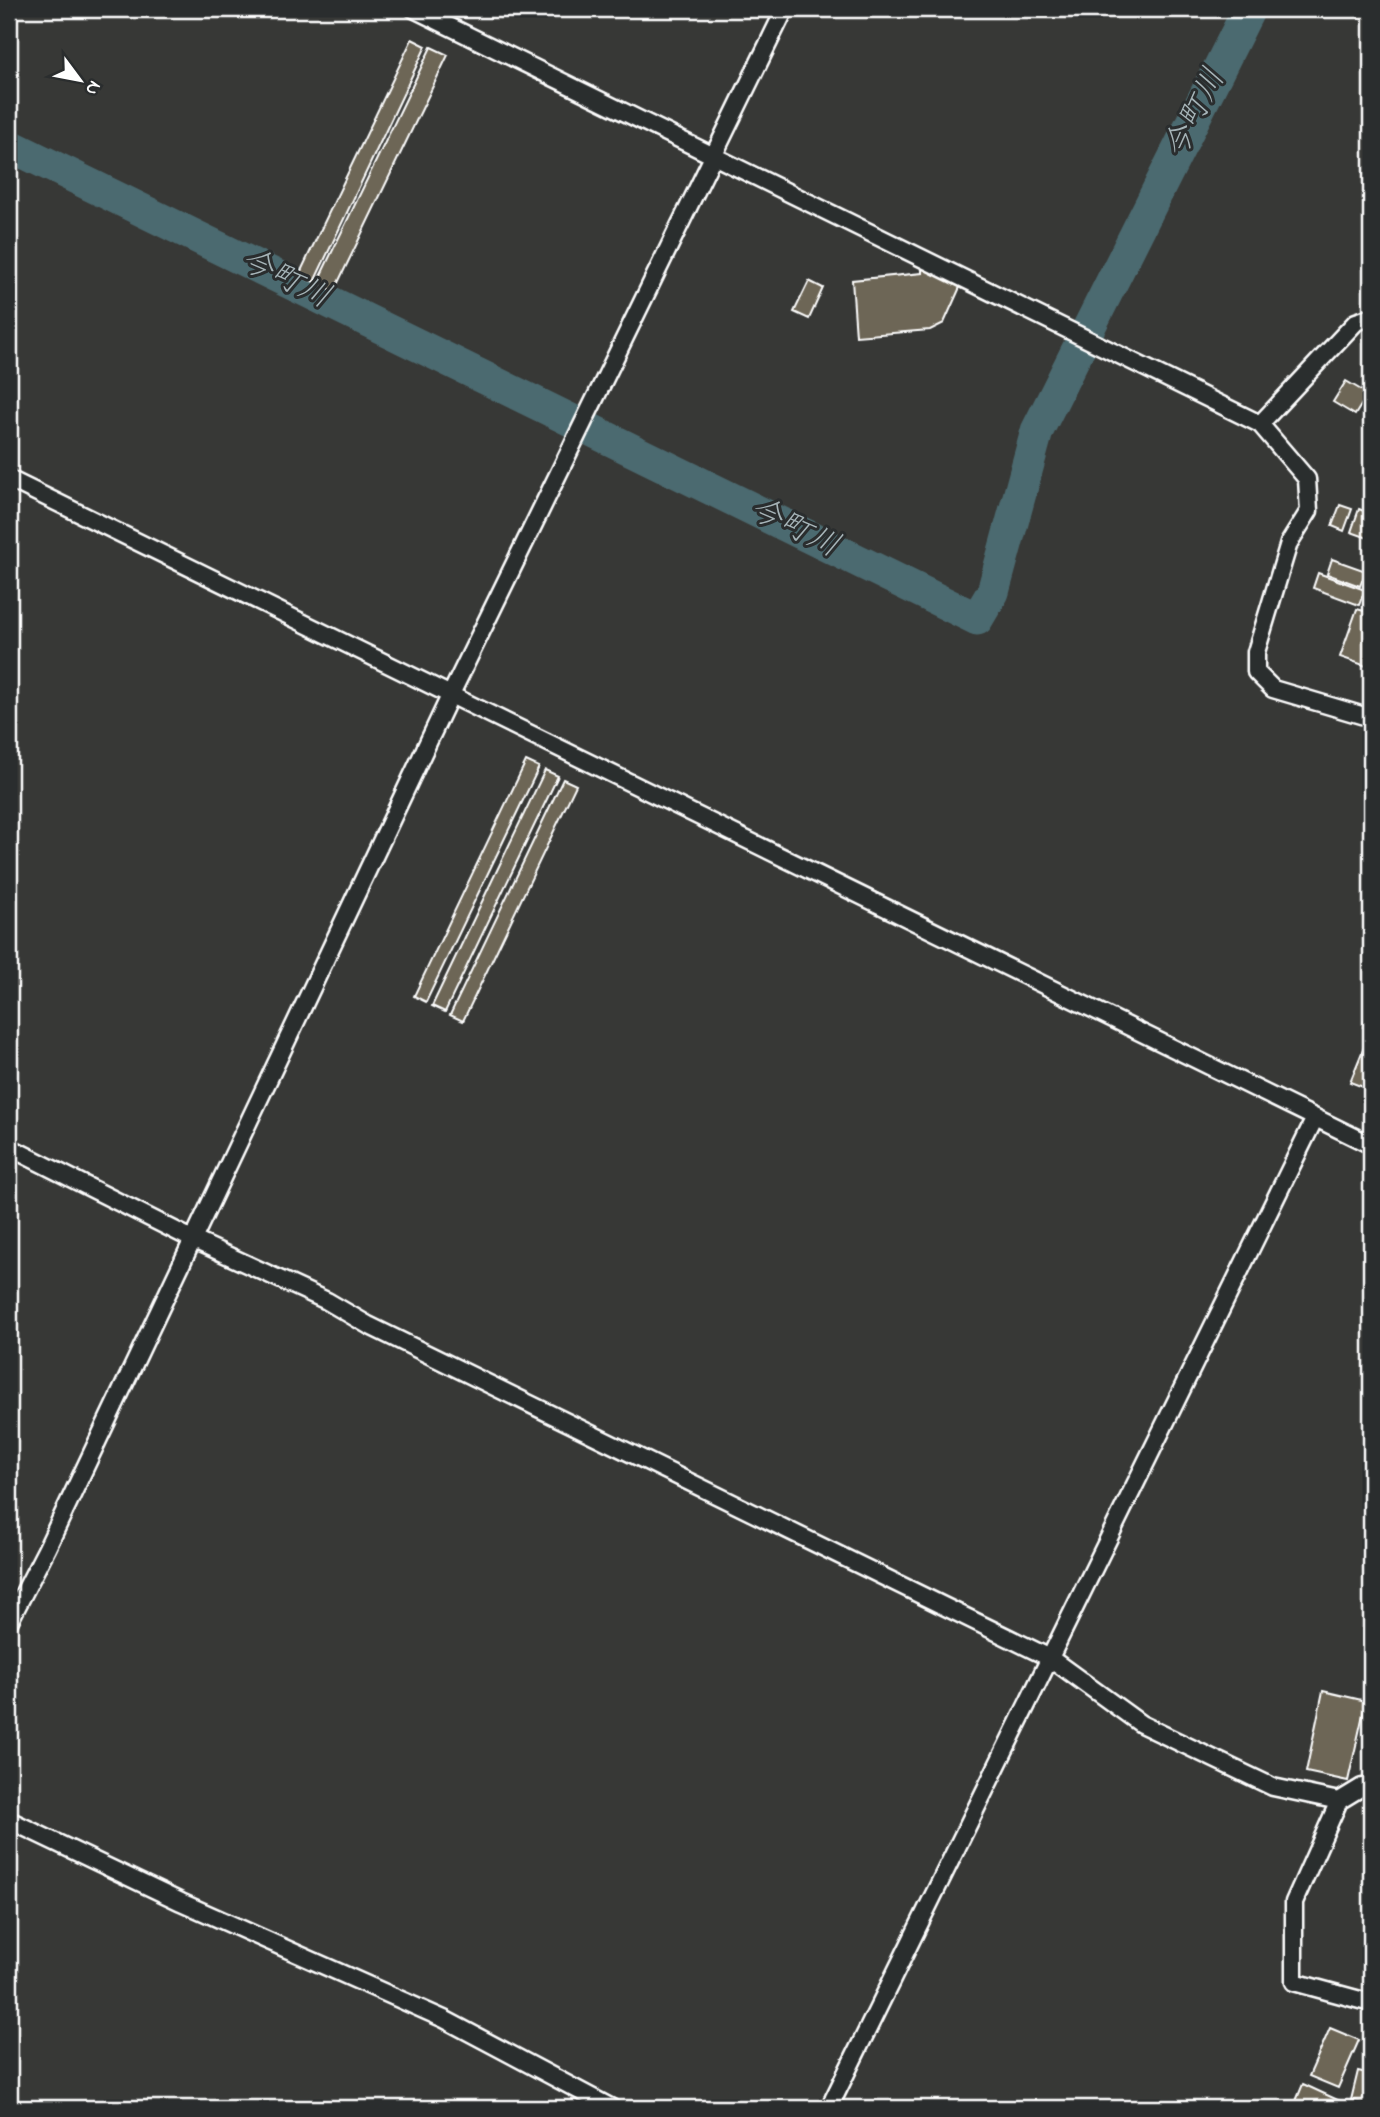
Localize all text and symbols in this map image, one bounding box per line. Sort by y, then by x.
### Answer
north arrow [46,46,116,116]
water label: 今町川 [1153,61,1239,167]
text: N [77,75,107,100]
water label: 今町川 [232,238,338,322]
water label: 今町川 [741,487,847,571]

